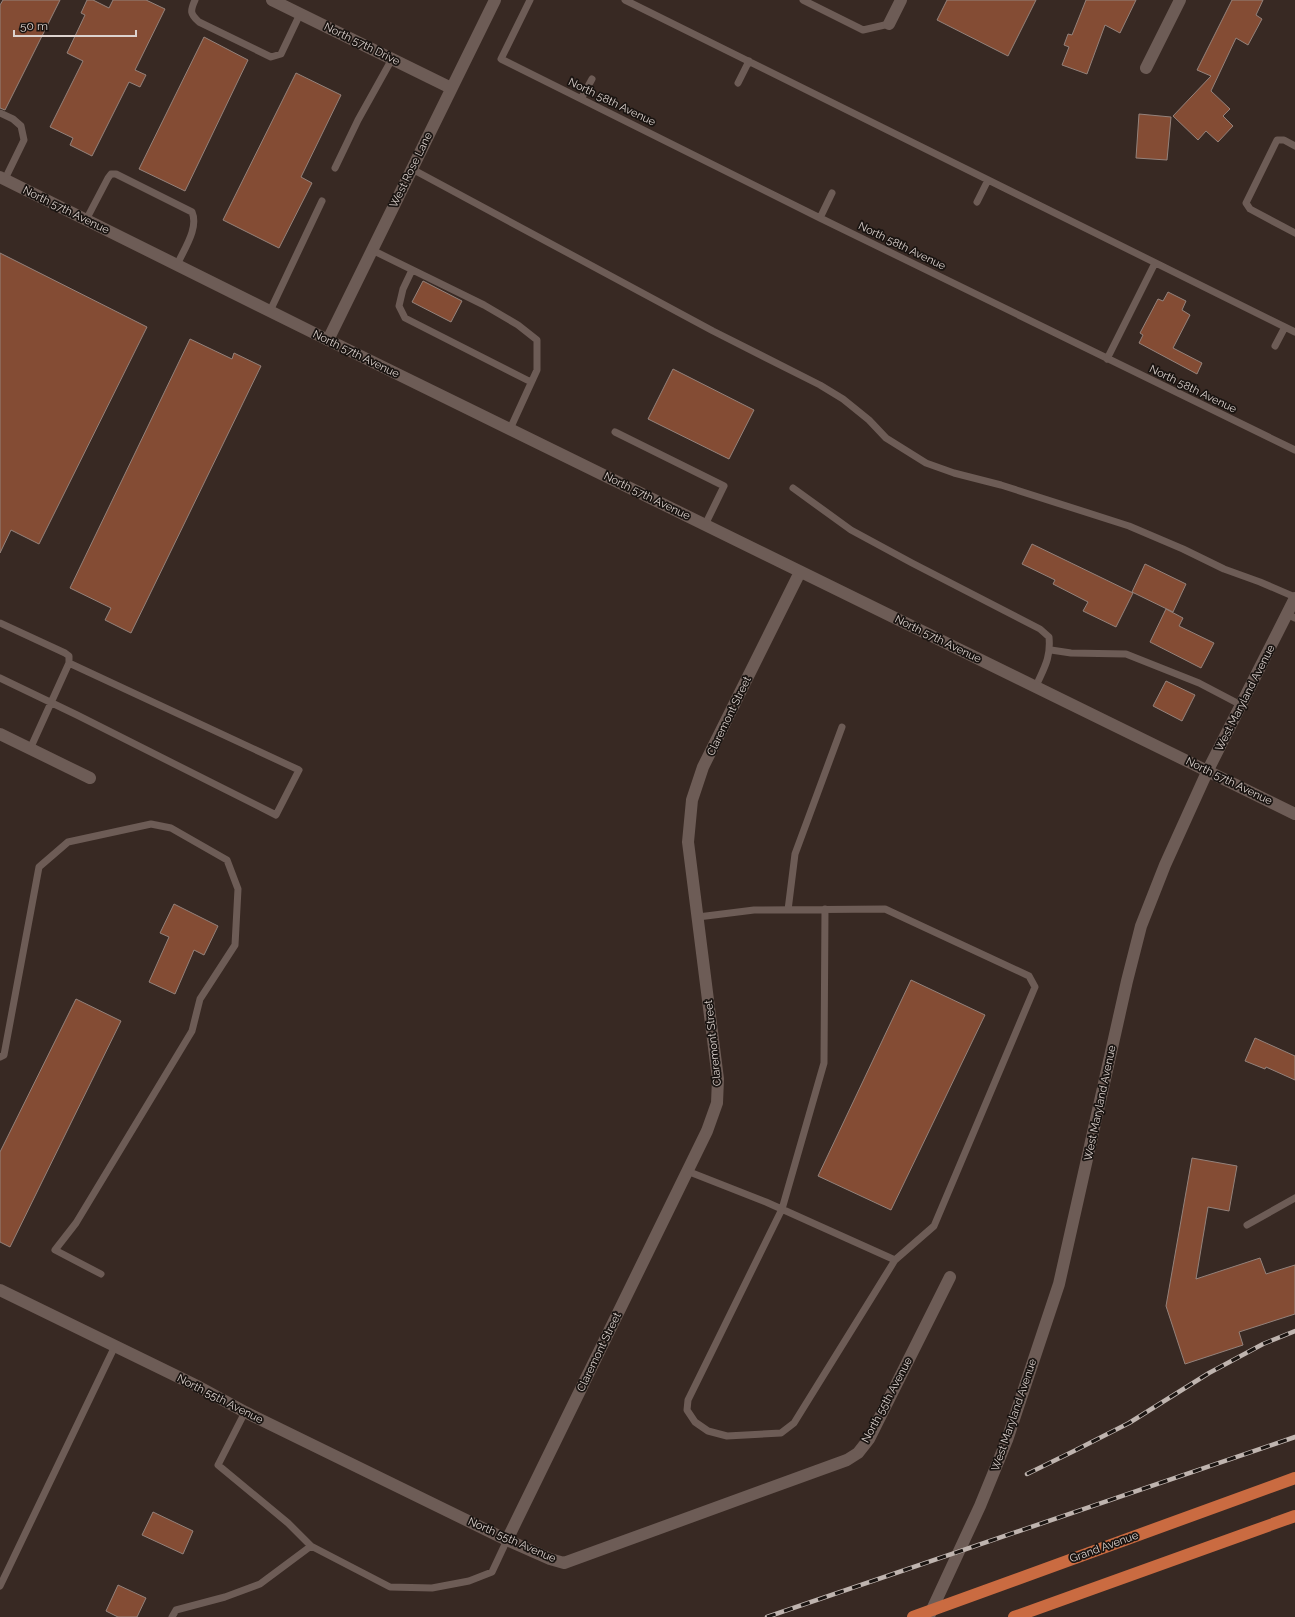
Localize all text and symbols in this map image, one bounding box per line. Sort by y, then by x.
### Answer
scale bar [14,12,136,38]
text: 50 m [20,19,48,33]
street label: North 57th Drive [322,20,403,68]
street label: North 58th Avenue [566,75,658,129]
street label: West Rose Lane [387,130,435,210]
street label: North 57th Avenue [21,183,112,237]
street label: North 58th Avenue [856,219,948,273]
street label: North 57th Avenue [311,327,402,381]
street label: North 58th Avenue [1147,362,1239,416]
street label: North 57th Avenue [602,469,693,523]
street label: North 57th Avenue [893,612,984,666]
street label: West Maryland Avenue [1212,642,1278,753]
street label: Claremont Street [704,674,754,758]
street label: North 57th Avenue [1184,754,1275,808]
street label: Claremont Street [702,999,724,1087]
street label: West Maryland Avenue [1081,1044,1119,1162]
street label: Claremont Street [574,1310,624,1394]
street label: North 55th Avenue [859,1355,915,1445]
street label: West Maryland Avenue [989,1357,1039,1473]
street label: North 55th Avenue [175,1372,266,1427]
street label: North 55th Avenue [466,1515,558,1565]
street label: Grand Avenue [1068,1528,1141,1565]

